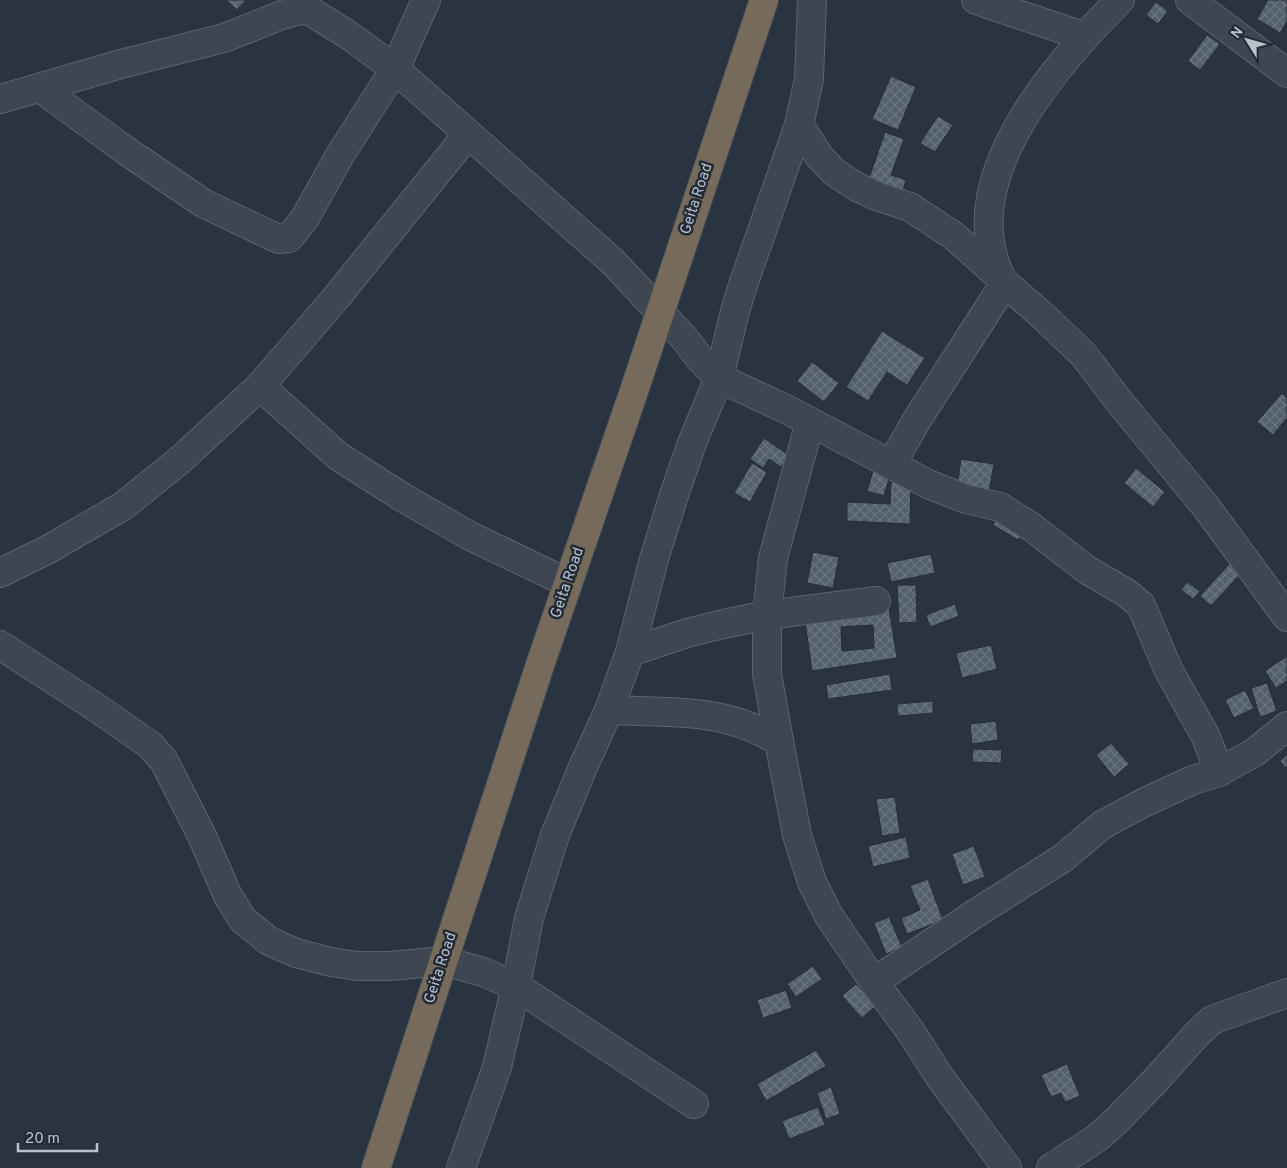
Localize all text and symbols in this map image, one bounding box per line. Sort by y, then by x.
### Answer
north arrow [1222,15,1272,65]
text: N [1228,24,1248,42]
street label: Geita Road [677,161,717,237]
street label: Geita Road [547,545,589,621]
street label: Geita Road [421,930,461,1006]
scale bar [18,1120,96,1152]
text: 20 m [25,1130,60,1149]

